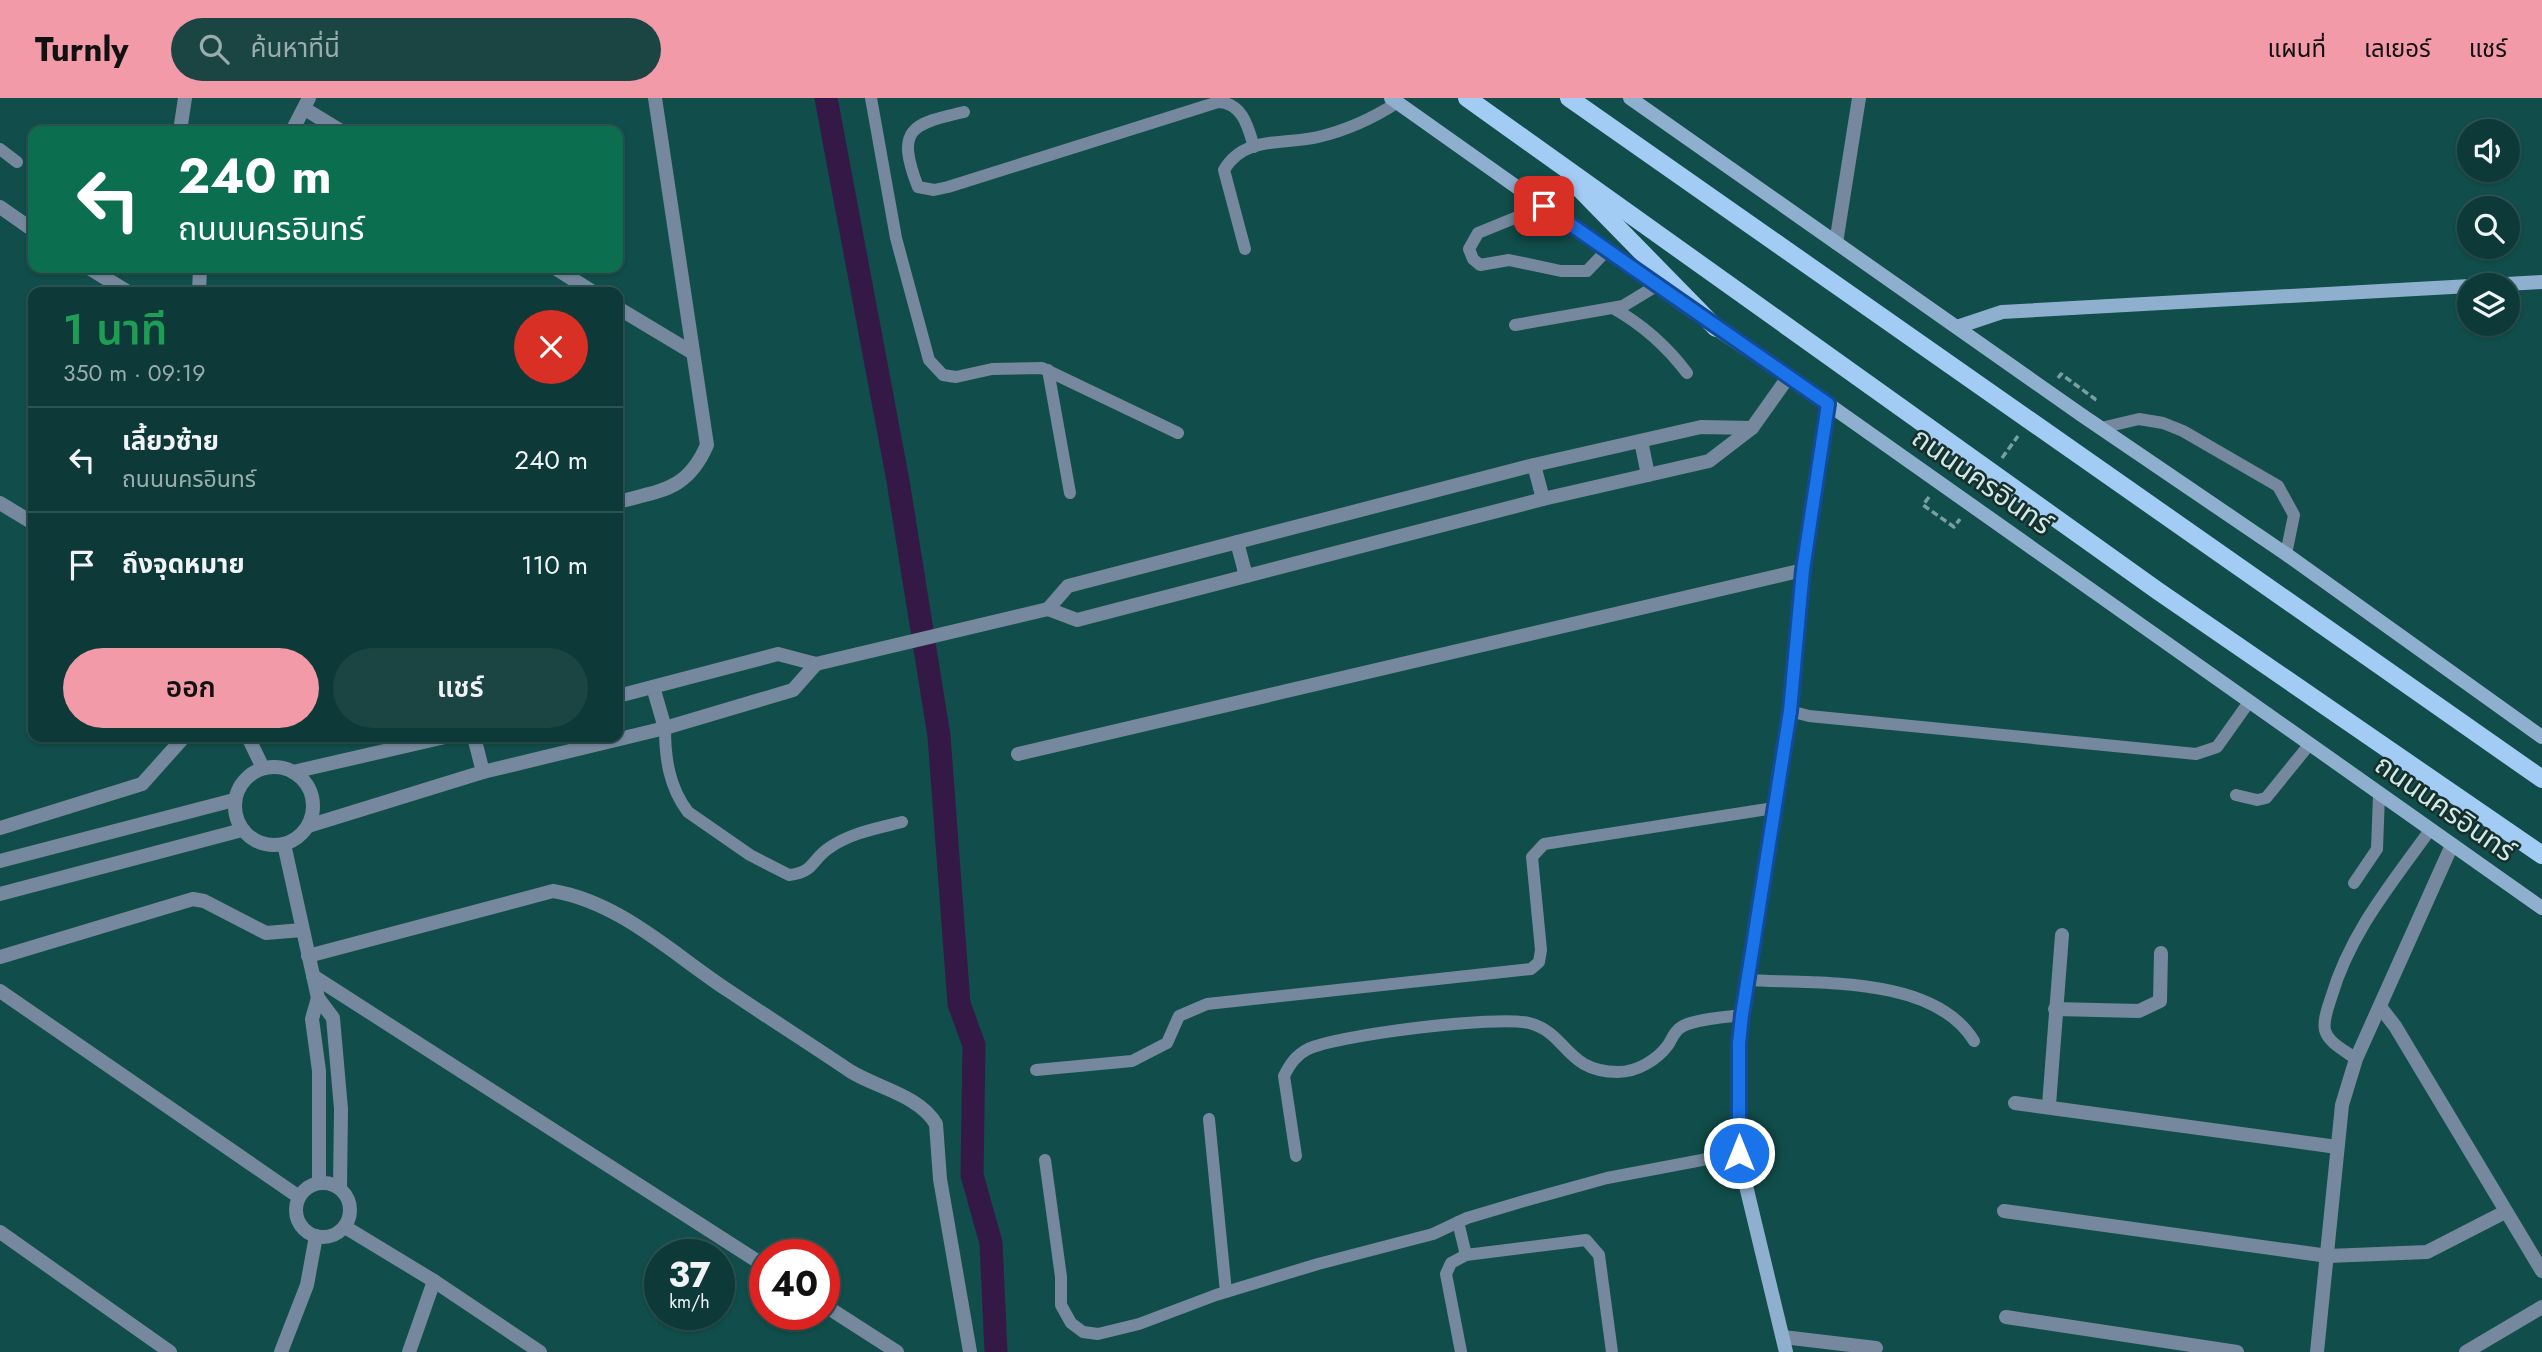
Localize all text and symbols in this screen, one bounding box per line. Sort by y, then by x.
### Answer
search box [171,18,661,81]
text: Turnly [35,26,129,73]
text: ค้นหาที่นี่ [251,29,340,67]
icon: search [195,30,233,68]
text: แผนที่ [2268,31,2326,66]
text: เลเยอร์ [2364,31,2431,66]
text: แชร์ [2469,31,2507,66]
map controls [2457,119,2520,336]
button: sound [2457,119,2520,182]
text: 240 m [178,141,332,211]
icon: left [63,154,154,245]
pin [1514,176,1574,236]
icon: arrive [1525,187,1563,225]
button: search [2457,196,2520,259]
text: ถนนนครอินทร์ [178,206,364,252]
button: layers [2457,273,2520,336]
text: 1 นาที [63,299,167,360]
button: close [514,310,588,384]
text: 350 m · 09:19 [63,356,205,390]
street label: ถนนนครอินทร์ [1903,417,2062,545]
text: เลี้ยวซ้าย [122,422,219,460]
icon: left [63,441,101,479]
text: 240 m [514,441,588,479]
text: ถนนนครอินทร์ [122,462,256,496]
text: ถึงจุดหมาย [122,545,245,583]
icon: arrive [63,546,101,584]
text: 110 m [521,546,588,584]
button: ออก [63,648,319,728]
button: แชร์ [333,648,588,728]
street label: ถนนนครอินทร์ [2366,744,2525,872]
position arrow [1702,1116,1776,1190]
speed limit sign: 40 [749,1239,840,1330]
text: 37 [668,1250,711,1300]
text: km/h [669,1289,710,1315]

